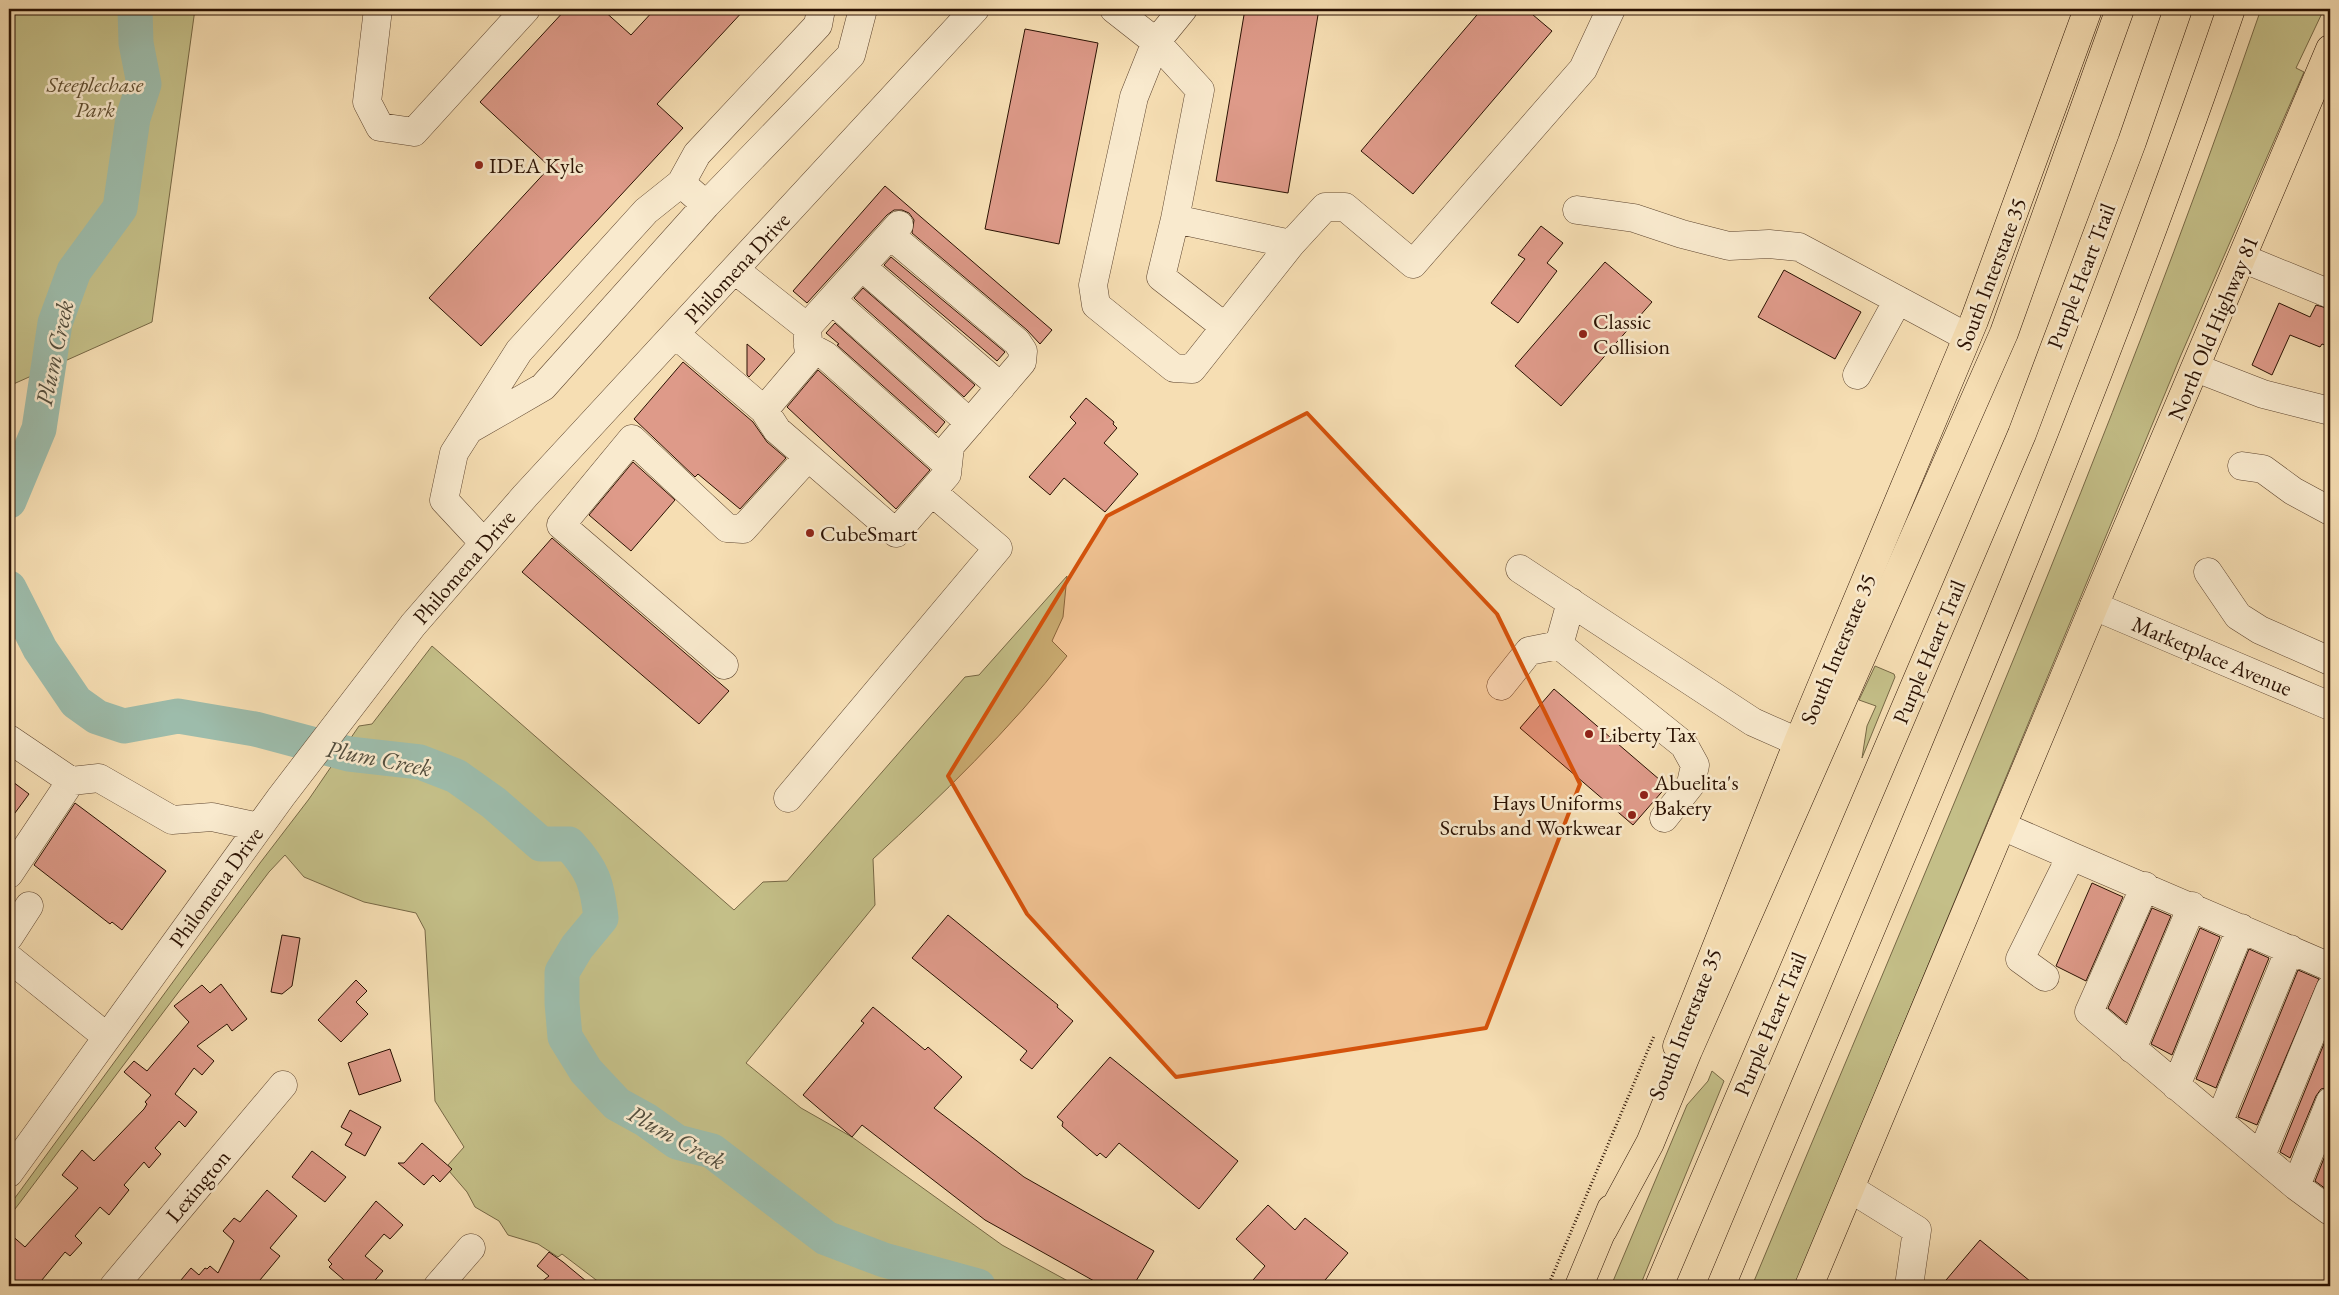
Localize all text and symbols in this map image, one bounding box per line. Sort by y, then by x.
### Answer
park label: Steeplechase Park [46,70,144,124]
place label: IDEA Kyle [489,151,584,180]
marker: IDEA Kyle [473,159,485,171]
street label: South Interstate 35 [1949,194,2033,354]
street label: Purple Heart Trail [2040,199,2122,353]
street label: Philomena Drive [678,206,796,330]
street label: North Old Highway 81 [2161,231,2265,425]
water label: Plum Creek [28,297,80,409]
place label: Classic Collision [1593,307,1671,361]
marker: Classic Collision [1577,328,1589,340]
street label: Philomena Drive [406,503,522,630]
place label: CubeSmart [820,519,918,548]
marker: CubeSmart [804,527,816,539]
street label: South Interstate 35 [1793,569,1883,729]
street label: Purple Heart Trail [1886,576,1972,728]
street label: Marketplace Avenue [2128,609,2297,703]
place label: Liberty Tax [1599,720,1697,749]
marker: Liberty Tax [1583,728,1595,740]
water label: Plum Creek [324,733,435,783]
place label: Abuelita's Bakery [1653,768,1739,822]
place label: Hays Uniforms Scrubs and Workwear [1440,788,1623,842]
marker: Abuelita's Bakery [1638,789,1650,801]
marker: Hays Uniforms Scrubs and Workwear [1626,809,1638,821]
street label: Philomena Drive [162,820,270,953]
street label: South Interstate 35 [1641,944,1729,1104]
street label: Purple Heart Trail [1727,948,1813,1100]
water label: Plum Creek [623,1098,731,1177]
street label: Lexington [159,1143,237,1228]

